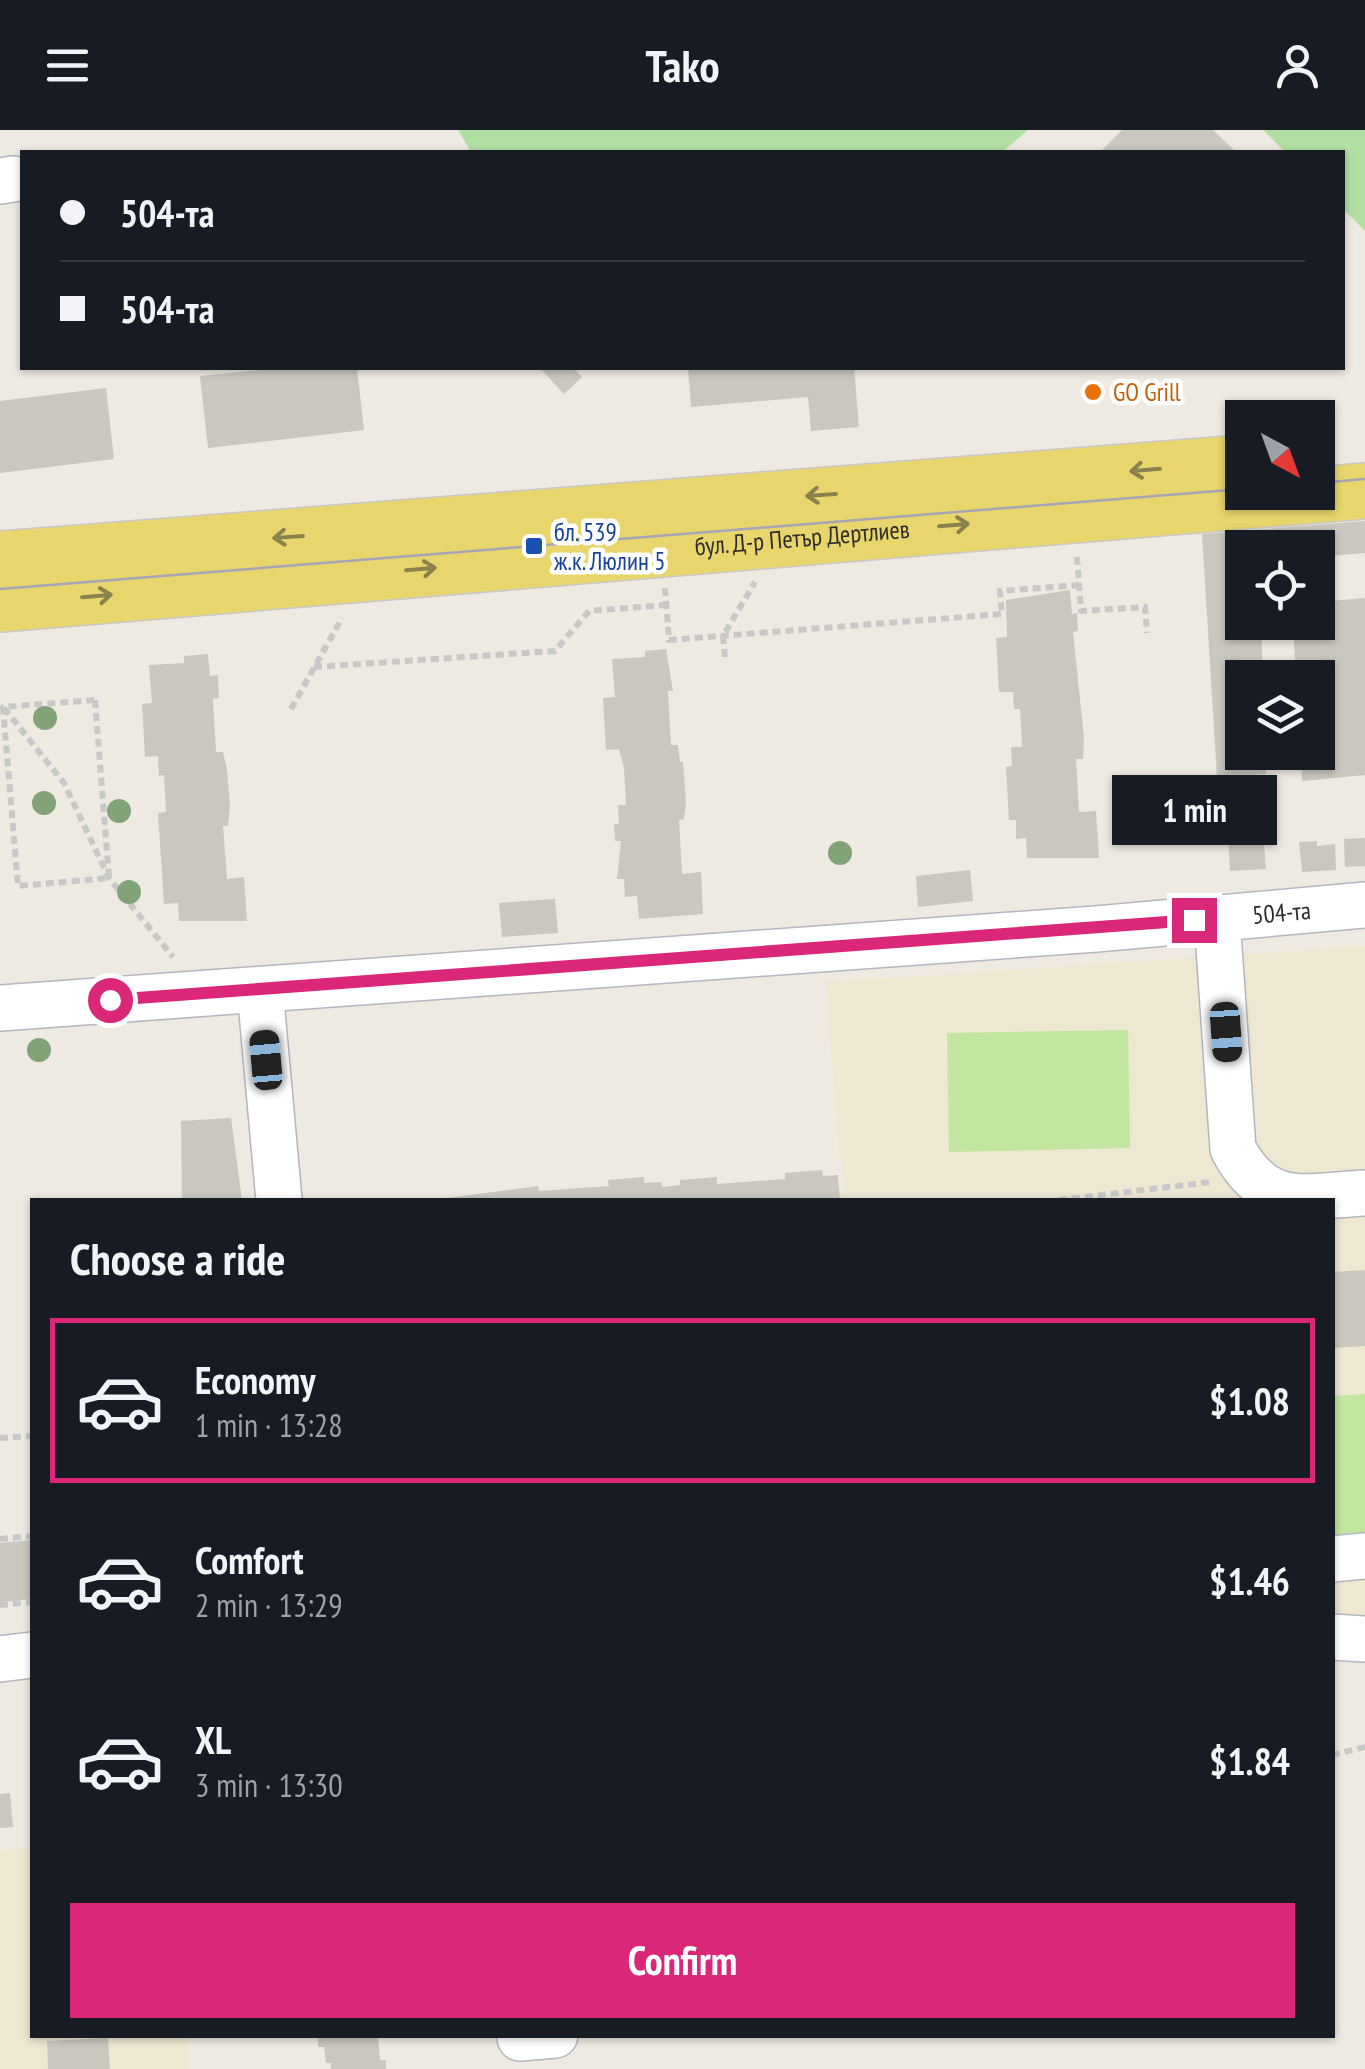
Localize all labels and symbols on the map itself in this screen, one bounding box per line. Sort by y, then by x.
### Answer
place label: GO Grill [1113,376,1181,408]
marker: GO Grill [1082,381,1104,403]
north arrow [1225,400,1335,510]
one-way arrow [1130,461,1162,480]
one-way arrow [806,486,838,505]
street label: бул. Д-р Петър Дертлиев [694,513,911,562]
place label: бл. 539 ж.к. Люлин 5 [554,516,665,577]
one-way arrow [938,516,970,535]
one-way arrow [272,528,304,547]
marker: бл. 539 ж.к. Люлин 5 [523,535,545,557]
one-way arrow [405,559,437,578]
one-way arrow [81,586,113,605]
callout: 1 min [1112,775,1276,845]
street label: 504-та [1251,894,1312,931]
route end [1172,898,1217,943]
route start [88,978,133,1023]
car [1209,1001,1243,1063]
car [248,1029,284,1091]

